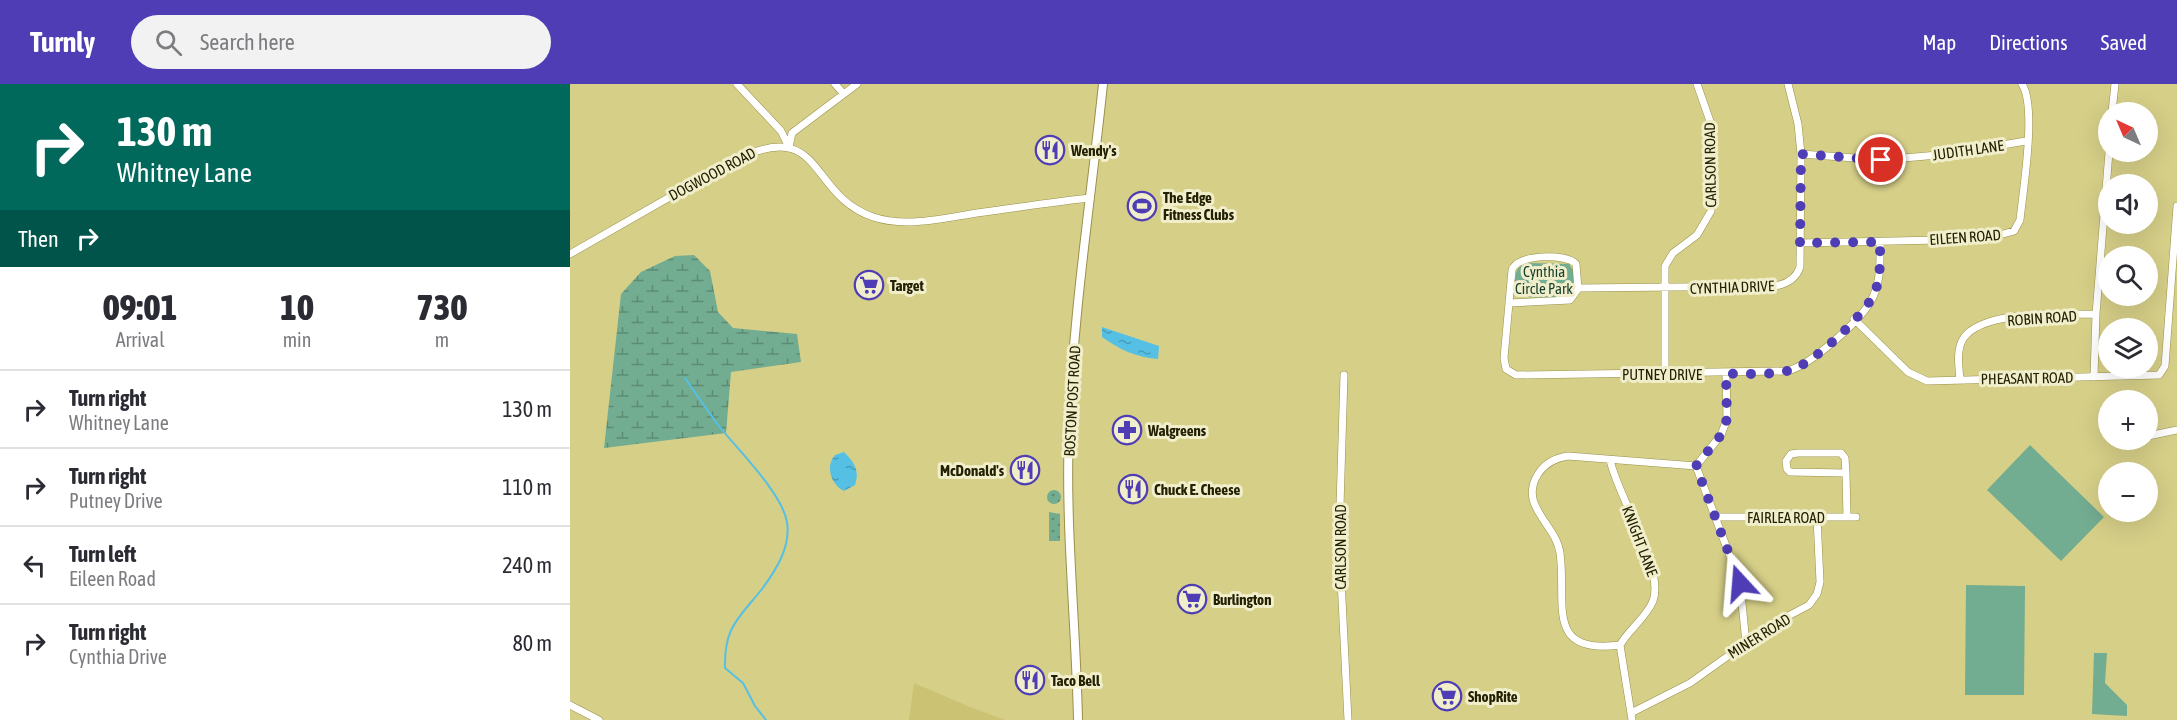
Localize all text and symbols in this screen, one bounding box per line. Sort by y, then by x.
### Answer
search box [131,15,551,69]
text: Turnly [30,26,95,58]
icon: search [152,26,185,59]
text: Search here [200,29,295,55]
text: Map [1922,30,1956,54]
text: Directions [1989,30,2068,54]
text: Saved [2101,30,2147,54]
north arrow [2098,102,2158,162]
map controls [2098,102,2158,522]
text: 130 m [117,107,212,155]
icon: right [18,108,96,186]
street label: CARLSON ROAD [1701,122,1719,208]
restaurant icon: Wendy's [1034,134,1066,166]
pin [1855,134,1906,185]
street label: JUDITH LANE [1931,137,2005,163]
place label: Wendy's [1070,142,1117,159]
icon: arrive [1864,143,1897,176]
street label: DOGWOOD ROAD [666,144,758,204]
text: Whitney Lane [117,157,252,188]
button: sound [2098,174,2158,234]
place label: The Edge Fitness Clubs [1163,189,1235,223]
sports icon: The Edge Fitness Clubs [1126,190,1158,222]
icon: right [71,222,104,255]
text: Then [18,226,59,252]
street label: EILEEN ROAD [1929,226,2001,248]
button: search [2098,246,2158,306]
park label: Cynthia Circle Park [1515,263,1573,297]
supermarket icon: Target [853,269,885,301]
place label: Target [890,277,924,294]
street label: CYNTHIA DRIVE [1690,277,1775,297]
text: 09:01 [103,286,177,328]
text: 10 [280,286,314,328]
text: 730 [417,286,467,328]
street label: ROBIN ROAD [2007,307,2077,329]
button: layers [2098,318,2158,378]
text: Arrival [116,328,164,351]
text: min [283,328,311,351]
text: m [435,328,449,351]
street label: BOSTON POST ROAD [1061,345,1083,457]
street label: PUTNEY DRIVE [1622,366,1703,383]
street label: PHEASANT ROAD [1980,369,2074,387]
text: Turn right [69,385,146,411]
button: + [2098,390,2158,450]
icon: right [18,393,51,426]
text: 130 m [502,396,552,422]
text: Whitney Lane [69,411,169,434]
pharmacy icon: Walgreens [1111,414,1143,446]
place label: Walgreens [1147,422,1207,439]
restaurant icon: McDonald's [1009,454,1041,486]
place label: McDonald's [940,462,1005,479]
button: − [2098,462,2158,522]
text: Turn right [69,463,146,489]
icon: right [18,471,51,504]
restaurant icon: Chuck E. Cheese [1117,473,1149,505]
text: 110 m [502,474,552,500]
place label: Chuck E. Cheese [1154,481,1240,498]
text: Putney Drive [69,489,163,512]
street label: CARLSON ROAD [1332,504,1349,590]
street label: KNIGHT LANE [1619,504,1661,579]
street label: FAIRLEA ROAD [1747,509,1825,526]
text: Turn left [69,541,136,567]
icon: left [18,549,51,582]
position arrow [1708,551,1772,615]
text: 240 m [502,552,552,578]
text: Eileen Road [69,567,156,590]
supermarket icon: Burlington [1176,583,1208,615]
place label: Burlington [1213,591,1271,608]
street label: MINER ROAD [1725,610,1793,662]
text: Turn right [69,619,146,645]
icon: right [18,627,51,660]
text: 80 m [512,630,552,656]
text: Cynthia Drive [69,645,167,668]
restaurant icon: Taco Bell [1014,664,1046,696]
place label: Taco Bell [1051,672,1101,689]
supermarket icon: ShopRite [1431,680,1463,712]
place label: ShopRite [1468,688,1518,705]

